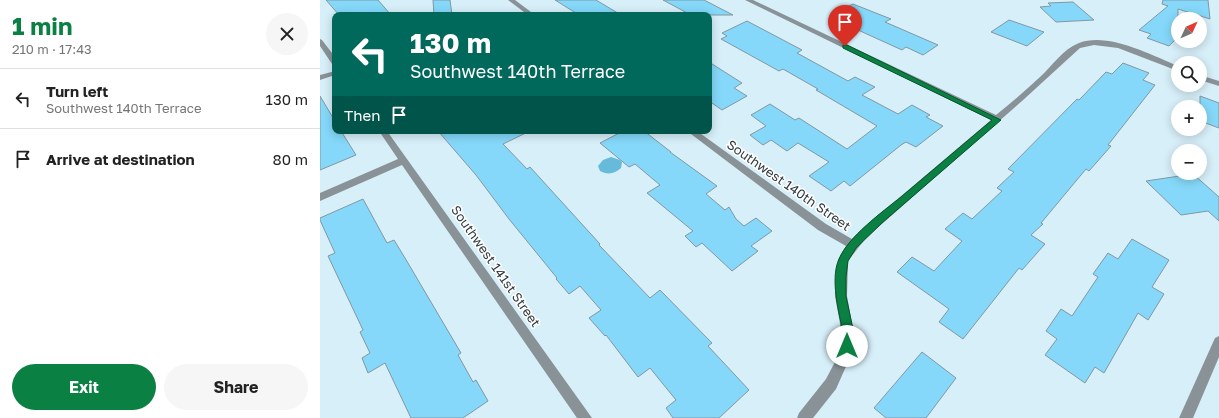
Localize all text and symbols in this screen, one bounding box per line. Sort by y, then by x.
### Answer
pin [828,5,862,46]
text: 1 min [12,11,72,40]
icon: arrive [834,11,856,33]
north arrow [1171,12,1207,48]
map controls [1171,12,1207,180]
button: close [266,13,308,55]
text: 130 m [410,26,491,59]
icon: left [344,28,396,80]
text: 210 m · 17:43 [12,41,92,57]
button: search [1171,56,1207,92]
text: Southwest 140th Terrace [410,60,625,82]
text: Turn left [46,82,108,100]
icon: left [12,88,34,110]
text: 130 m [266,90,308,108]
text: Southwest 140th Terrace [46,100,201,116]
button: + [1171,100,1207,136]
icon: arrive [388,104,410,126]
text: Then [344,106,380,124]
street label: Southwest 140th Street [724,136,854,234]
button: − [1171,144,1207,180]
icon: arrive [12,148,34,170]
text: Arrive at destination [46,150,195,168]
text: 80 m [273,150,308,168]
street label: Southwest 141st Street [448,202,544,330]
position arrow [826,325,868,367]
button: Exit [12,364,156,410]
button: Share [164,364,308,410]

